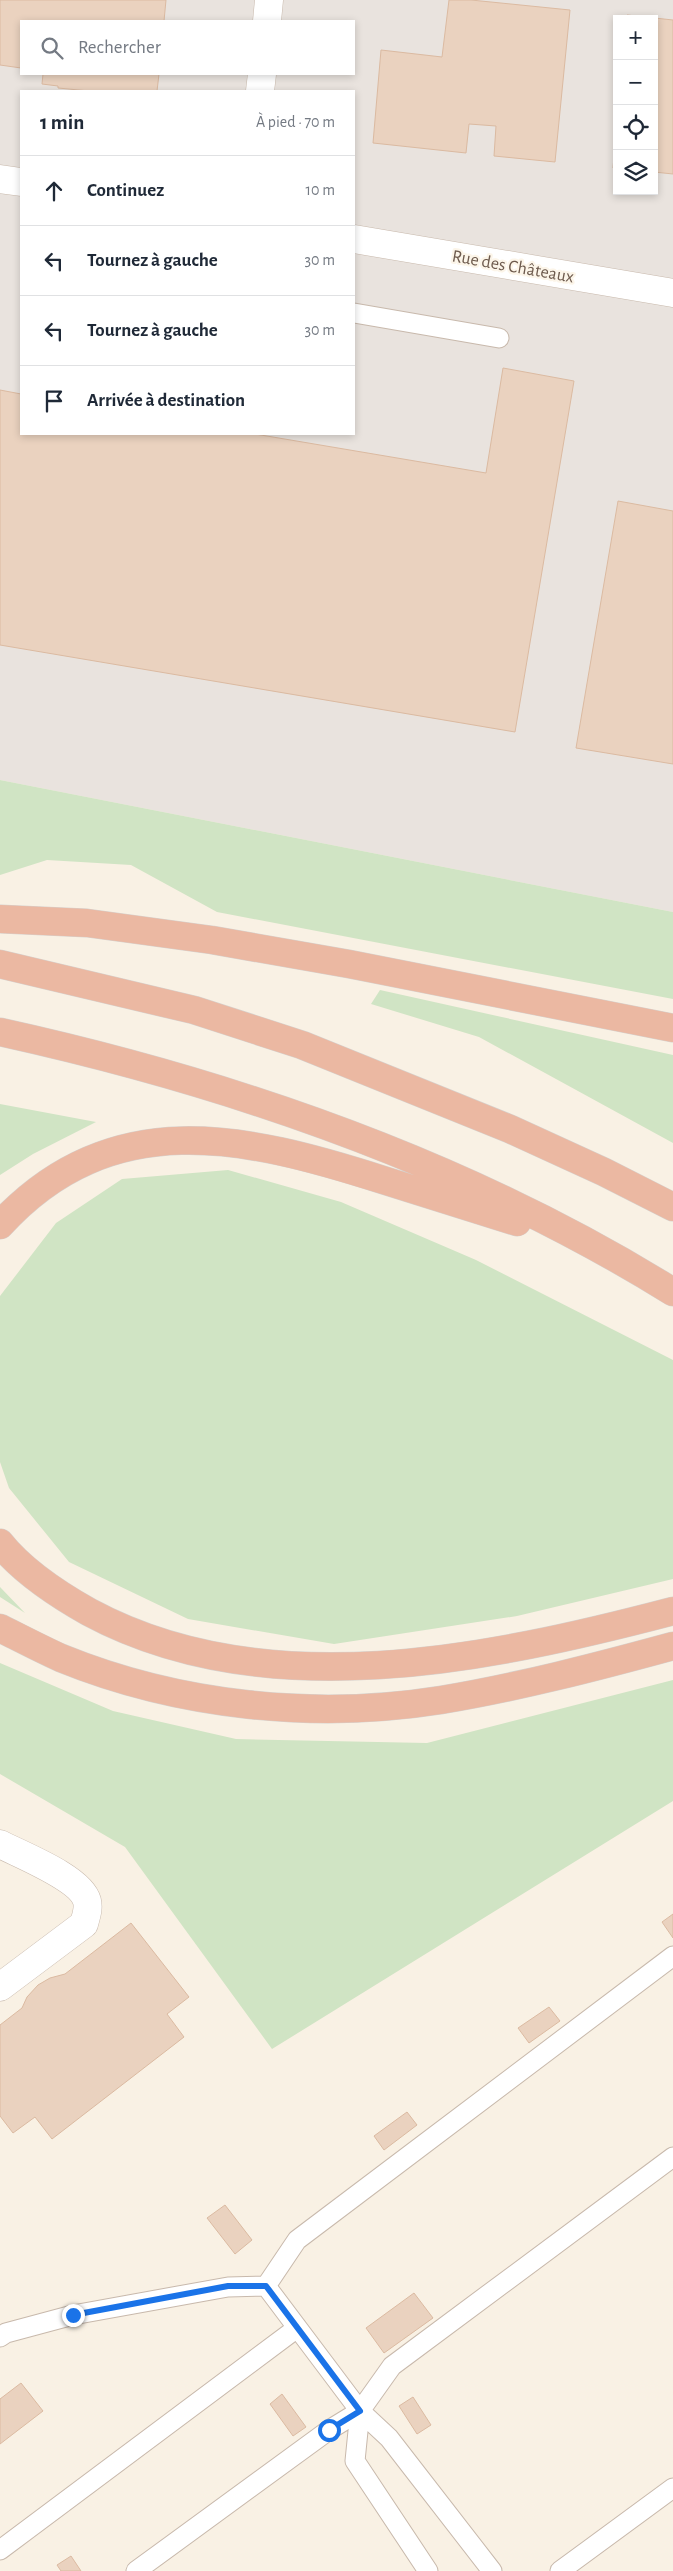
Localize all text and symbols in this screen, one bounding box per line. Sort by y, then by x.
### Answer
map controls [613,15,658,195]
button: + [613,15,658,60]
search box [20,20,355,75]
icon: search [38,34,66,62]
text: Rechercher [78,38,161,57]
button: − [613,60,658,105]
button: locate [613,105,658,150]
text: 1 min [40,112,84,133]
text: À pied · 70 m [256,114,335,130]
button: layers [613,150,658,195]
icon: ahead [40,177,68,205]
text: Continuez [87,181,164,200]
text: 10 m [306,182,335,198]
icon: left [40,247,68,275]
street label: Rue des Châteaux [450,247,575,287]
text: Tournez à gauche [87,251,218,270]
text: 30 m [305,252,335,268]
icon: left [40,317,68,345]
text: Tournez à gauche [87,321,218,340]
text: 30 m [305,322,335,338]
icon: arrive [40,387,68,415]
text: Arrivée à destination [87,391,245,410]
route end [62,2304,85,2327]
route start [318,2419,341,2442]

